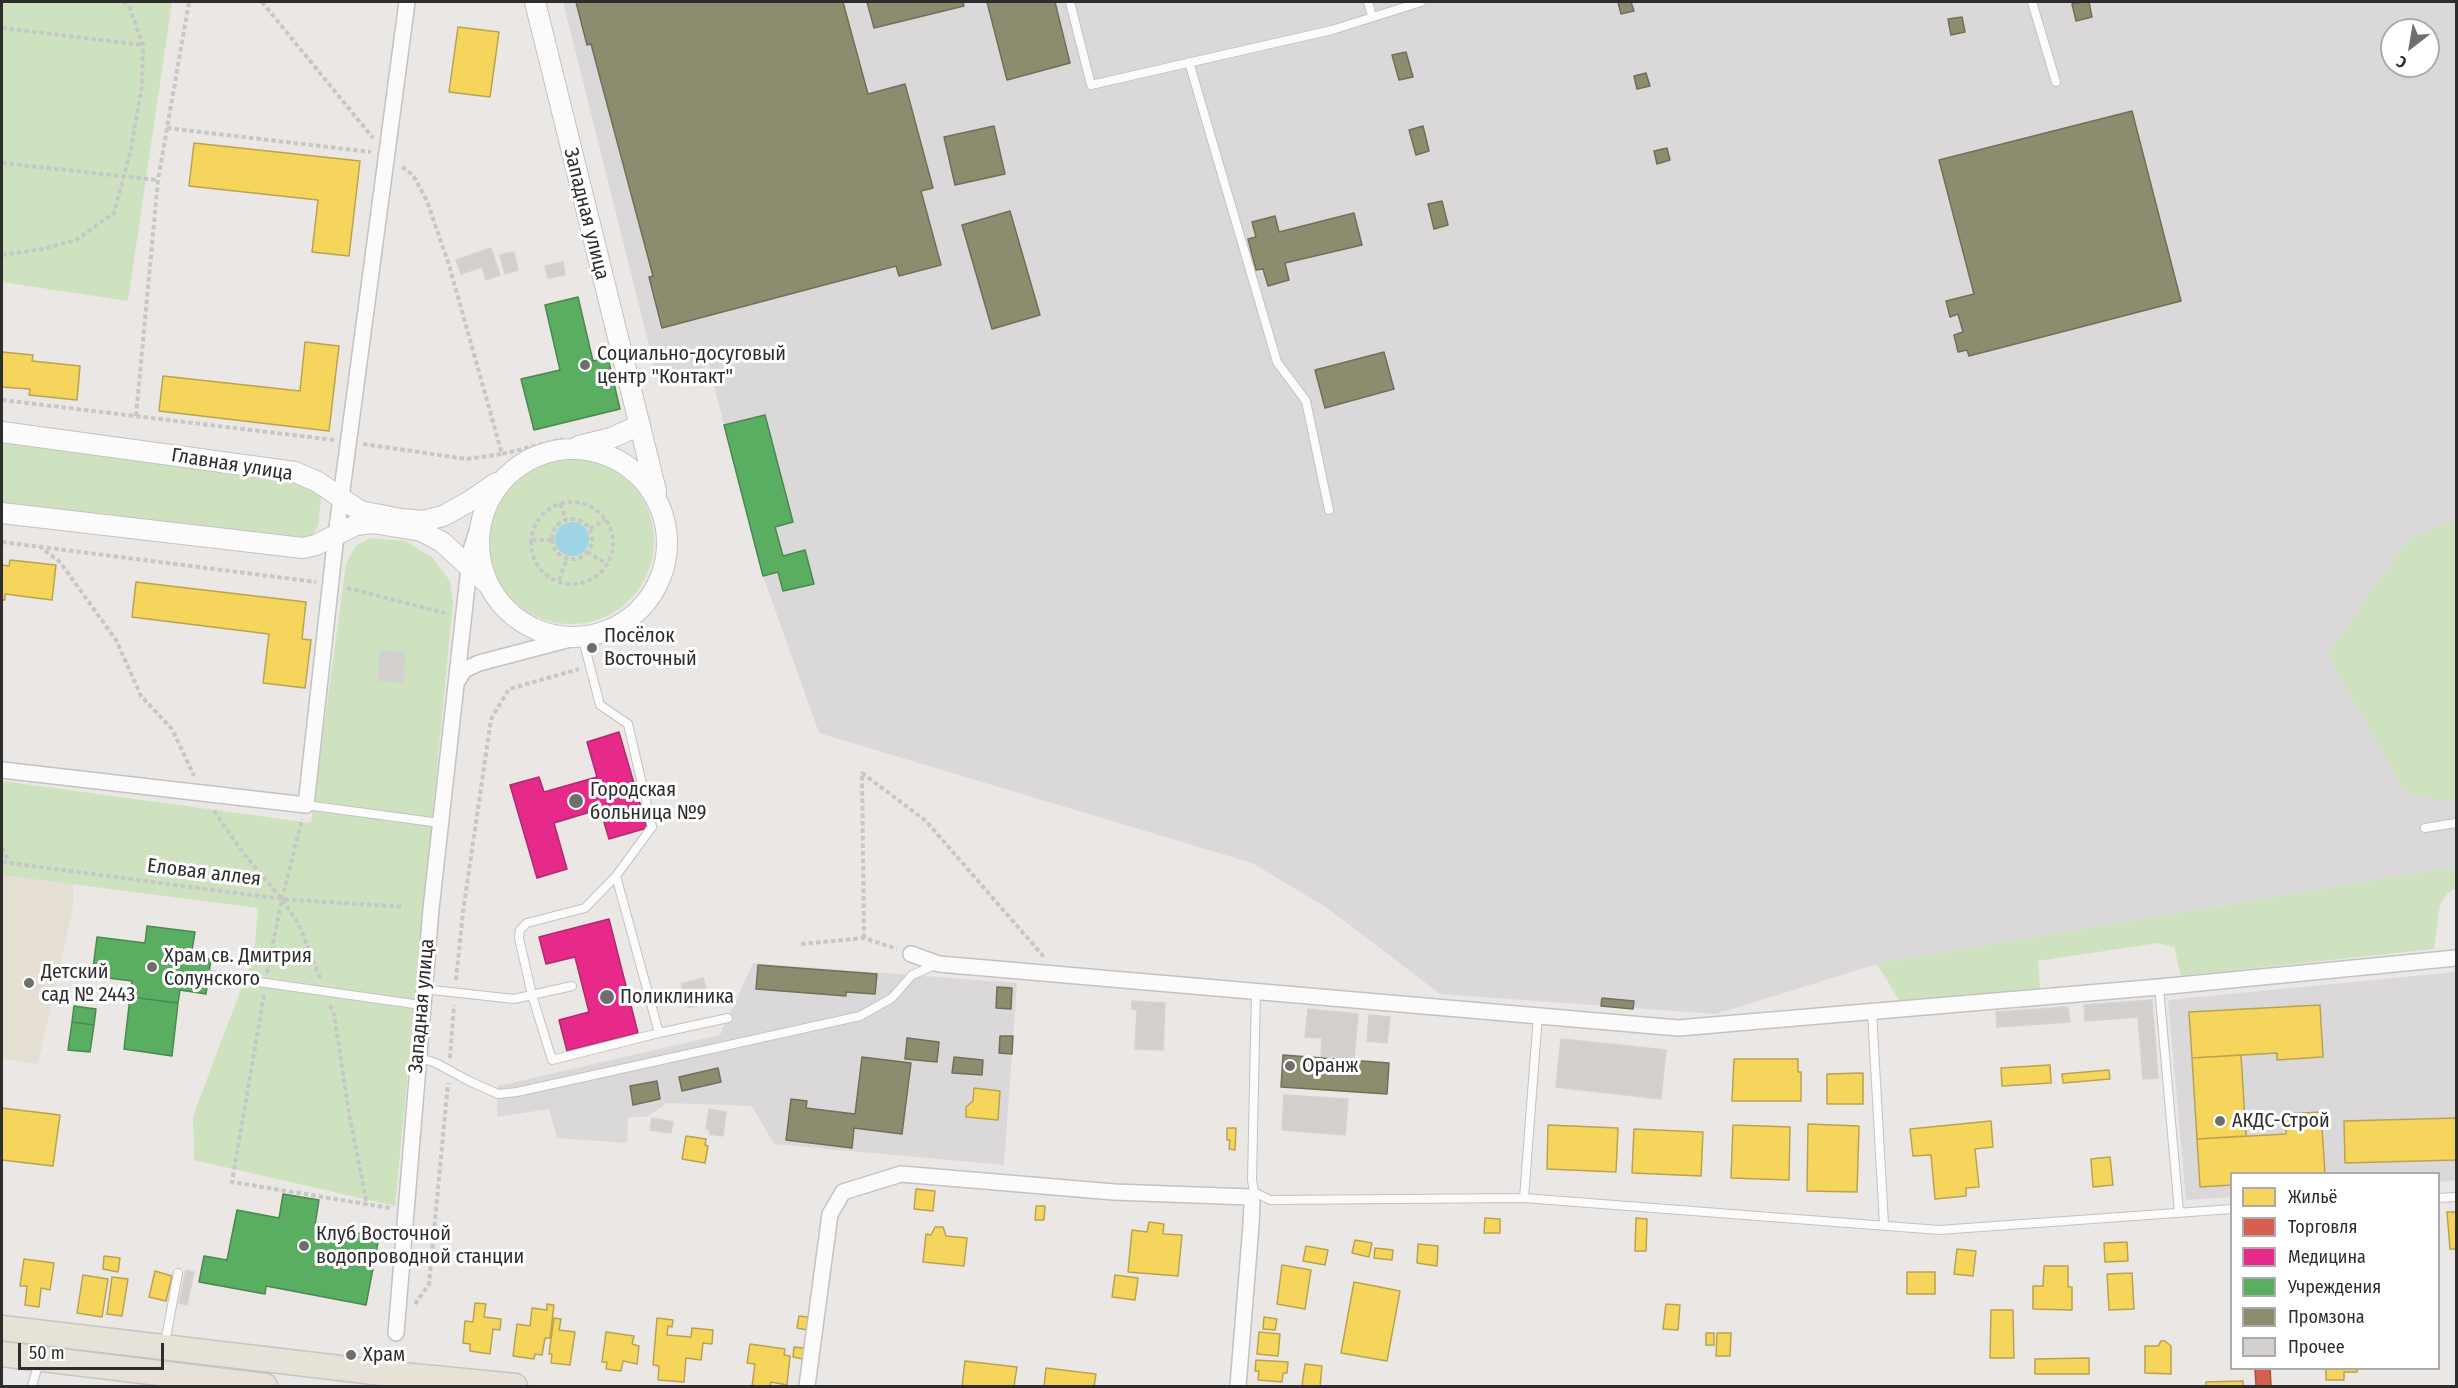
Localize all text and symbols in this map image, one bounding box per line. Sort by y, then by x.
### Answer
north arrow [2380,18,2440,78]
text: С [2393,52,2410,72]
street label: Западная улица [558,146,614,282]
place label: Социально-досуговый центр "Контакт" [597,342,786,389]
marker: Социально-досуговый центр "Контакт" [578,358,592,372]
street label: Главная улица [170,444,294,486]
place label: Посёлок Восточный [604,624,697,671]
marker: Посёлок Восточный [585,641,599,655]
place label: Городская больница №9 [590,778,707,825]
marker: Городская больница №9 [567,792,585,810]
street label: Еловая аллея [146,854,262,892]
street label: Западная улица [404,938,440,1074]
place label: Храм св. Дмитрия Солунского [164,944,312,991]
place label: Детский сад № 2443 [41,960,135,1007]
marker: Храм св. Дмитрия Солунского [145,960,159,974]
marker: Детский сад № 2443 [22,976,36,990]
place label: Поликлиника [620,985,734,1009]
marker: Поликлиника [598,988,616,1006]
place label: Оранж [1302,1054,1358,1078]
marker: Оранж [1283,1059,1297,1073]
place label: АКДС-Строй [2232,1109,2330,1133]
marker: АКДС-Строй [2213,1114,2227,1128]
legend [2230,1172,2440,1370]
text: Жильё [2288,1186,2338,1208]
text: Торговля [2288,1216,2357,1238]
place label: Клуб Восточной водопроводной станции [316,1222,524,1269]
marker: Клуб Восточной водопроводной станции [297,1239,311,1253]
text: Медицина [2288,1246,2366,1268]
text: Учреждения [2288,1276,2381,1298]
text: Промзона [2288,1306,2365,1328]
scale bar [21,1331,166,1369]
text: Прочее [2288,1336,2345,1358]
text: 50 m [29,1342,65,1364]
place label: Храм [363,1343,405,1367]
marker: Храм [344,1348,358,1362]

